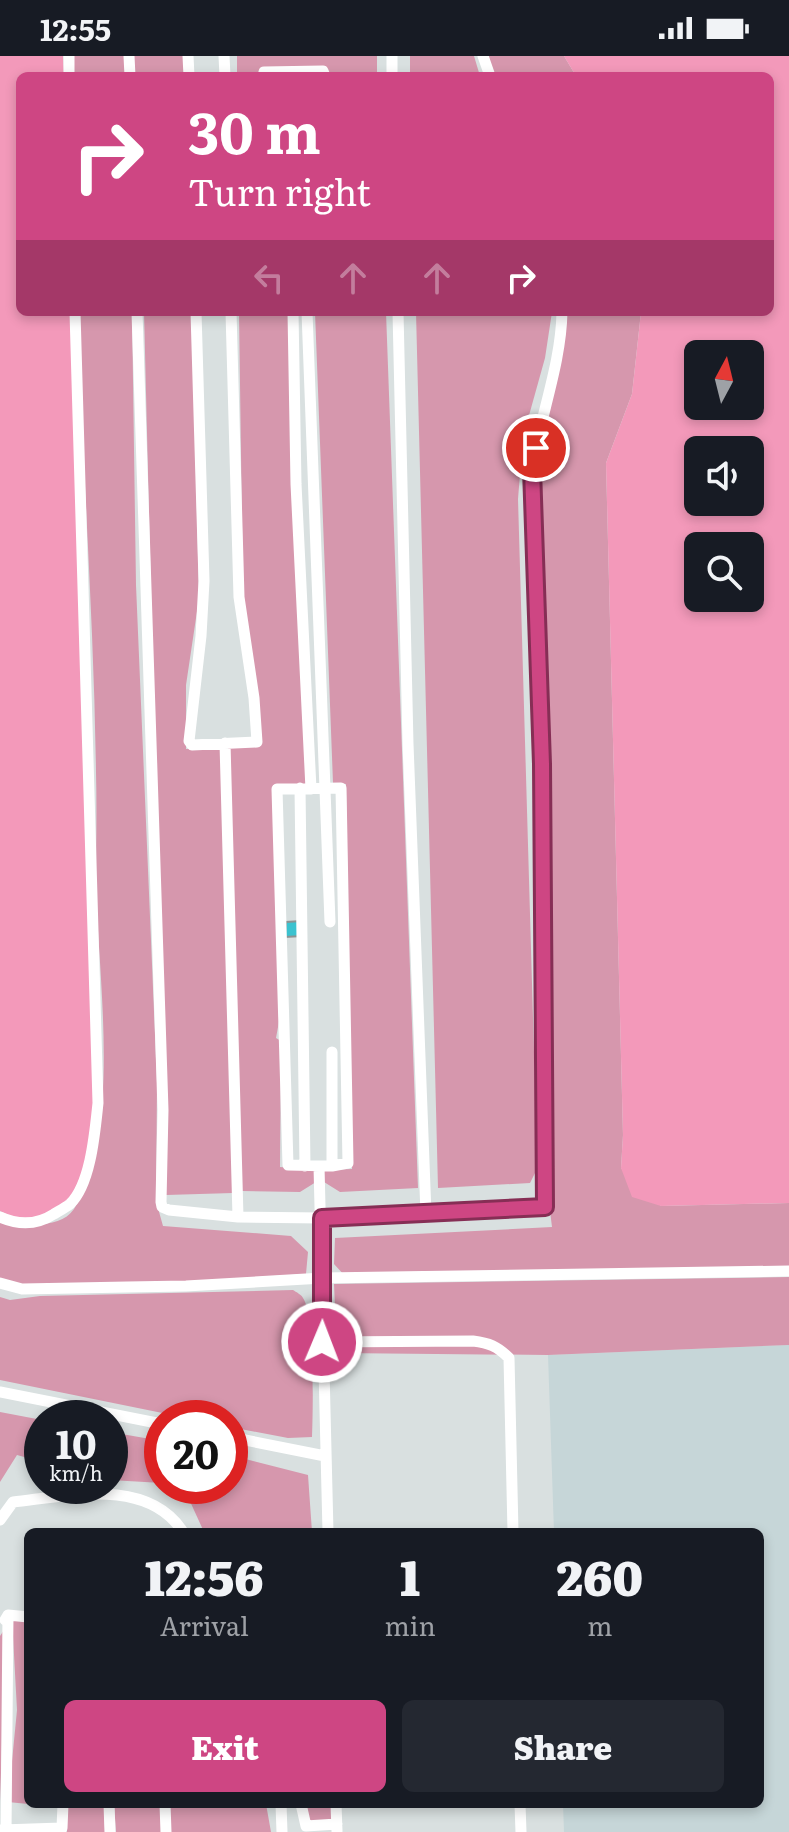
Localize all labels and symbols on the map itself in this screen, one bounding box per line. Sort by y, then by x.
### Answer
north arrow [684,340,764,420]
pin [502,414,570,482]
position arrow [280,1300,364,1384]
speed limit sign: 20 [144,1400,248,1504]

